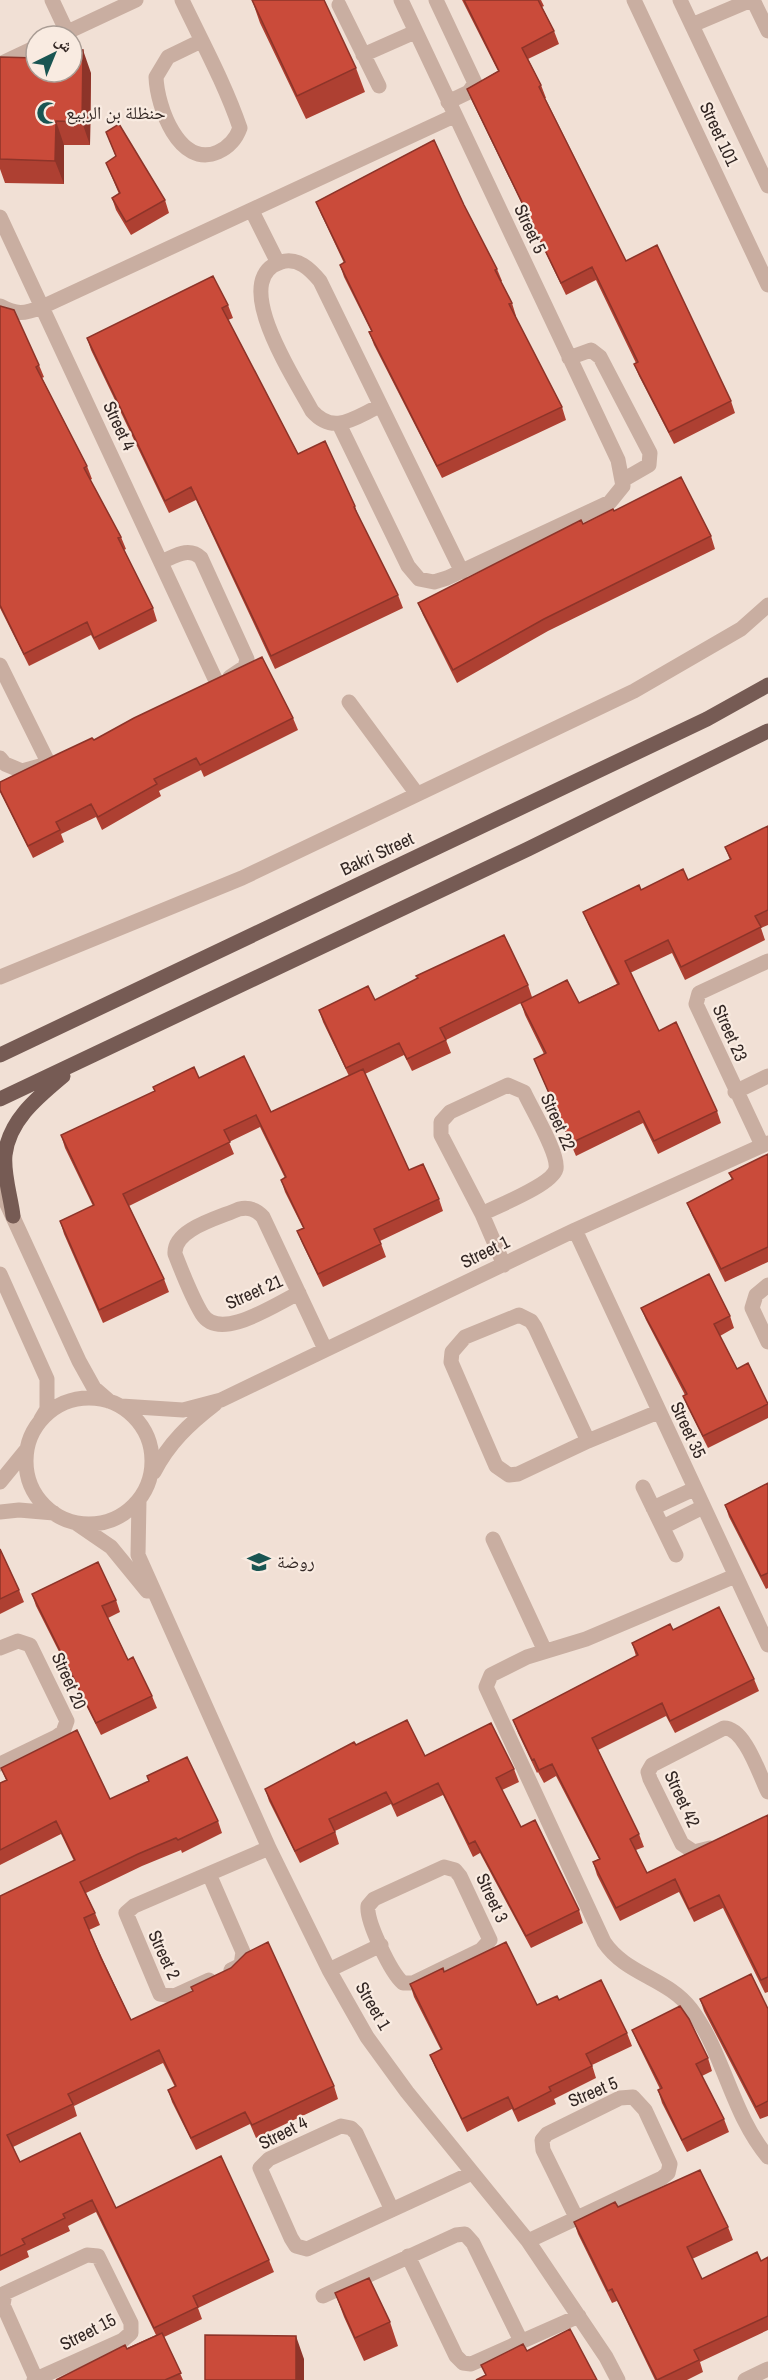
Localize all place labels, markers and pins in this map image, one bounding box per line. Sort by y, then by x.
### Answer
mosque icon: حنظلة بن الربيع [35,100,61,126]
place label: حنظلة بن الربيع [66,100,166,125]
school or university icon: روضة [246,1549,272,1575]
place label: روضة [277,1549,315,1574]

